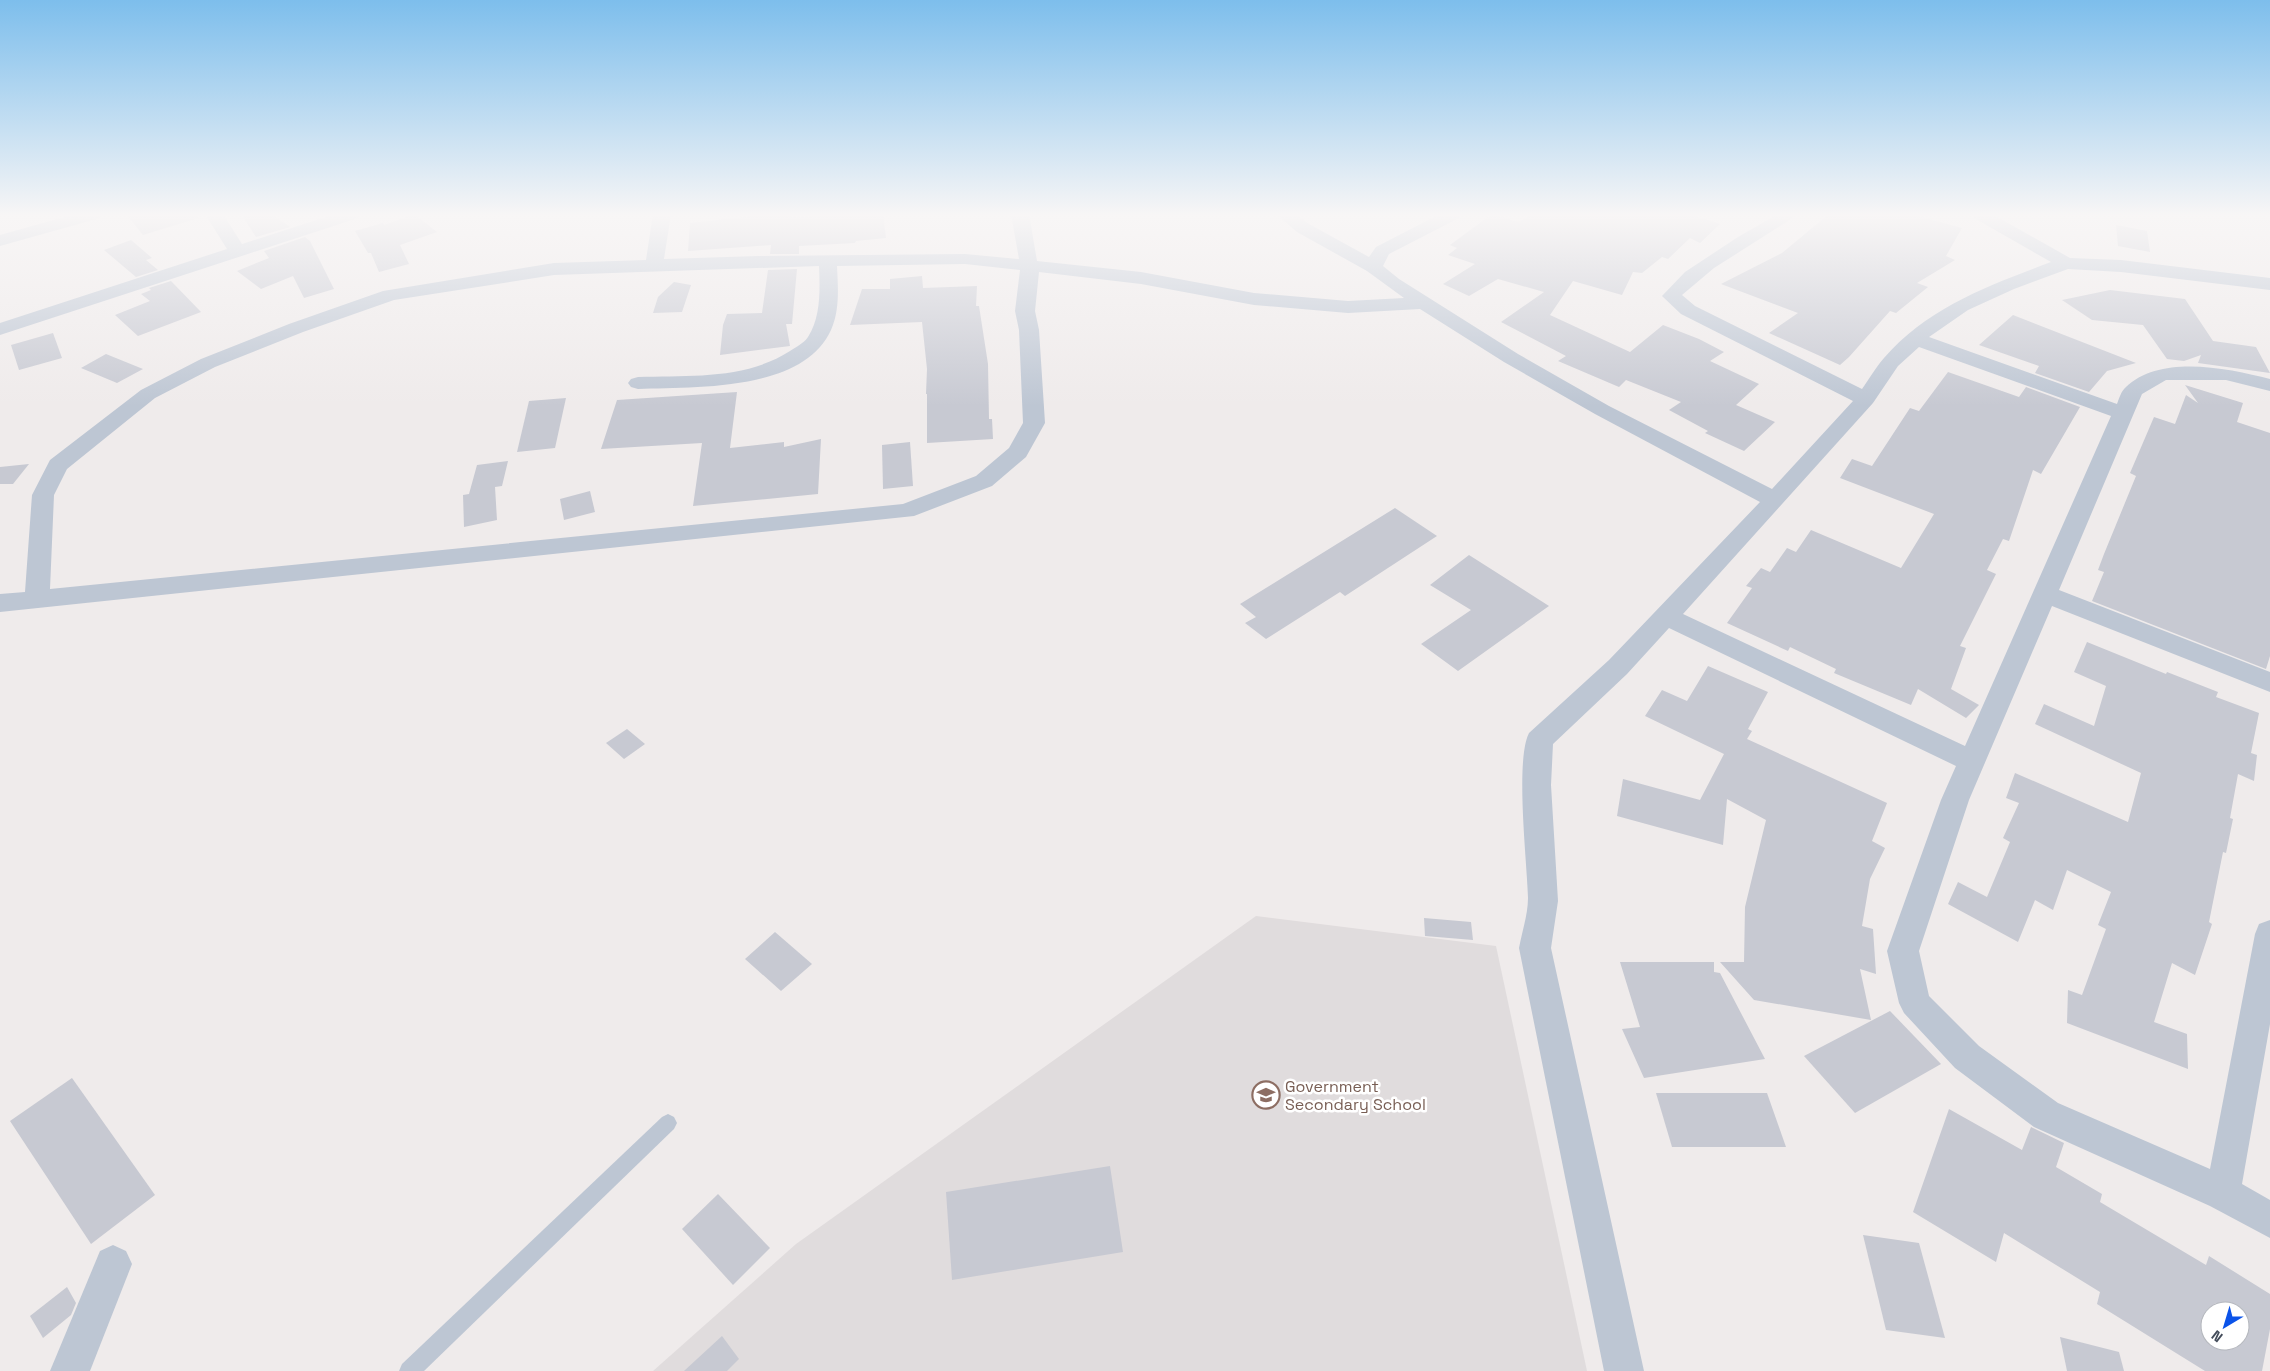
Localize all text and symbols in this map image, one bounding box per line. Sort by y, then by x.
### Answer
place label: Government Secondary School [1285,1076,1426,1115]
school or university icon: Government Secondary School [1251,1080,1281,1110]
north arrow [2200,1301,2250,1351]
text: N [2208,1326,2226,1346]

